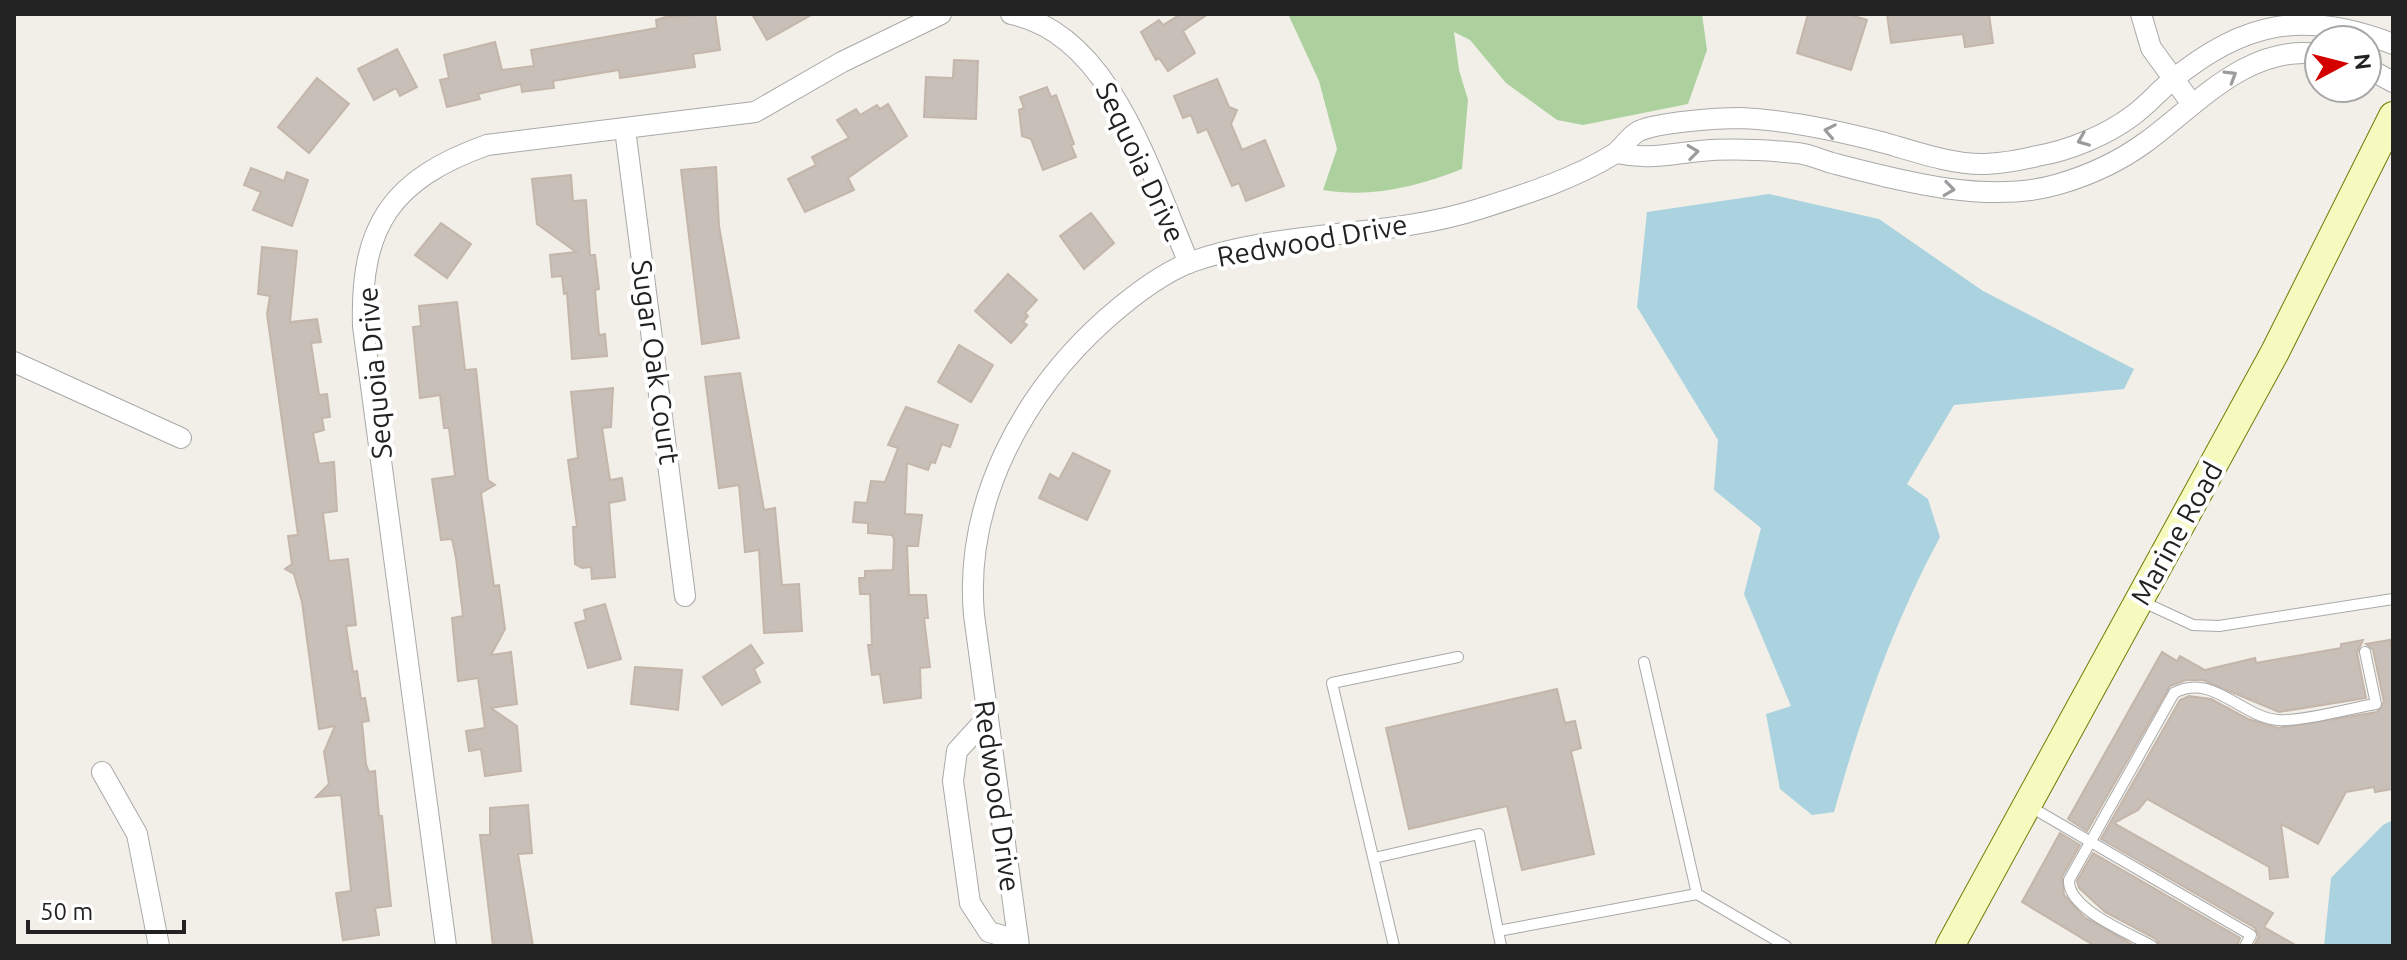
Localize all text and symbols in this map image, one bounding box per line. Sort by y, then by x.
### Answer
north arrow [2303,24,2383,104]
text: N [2350,52,2377,71]
one-way arrow [2222,70,2237,86]
street label: Sequoia Drive [1090,77,1192,247]
one-way arrow [1824,123,1837,140]
one-way arrow [2077,130,2091,147]
one-way arrow [1687,144,1700,161]
one-way arrow [1943,180,1956,197]
street label: Redwood Drive [1214,208,1410,272]
street label: Sugar Oak Court [626,258,686,466]
street label: Sequoia Drive [351,286,397,460]
street label: Marine Road [2124,456,2228,610]
street label: Redwood Drive [969,698,1027,894]
scale bar [28,884,184,934]
text: 50 m [40,898,93,925]

